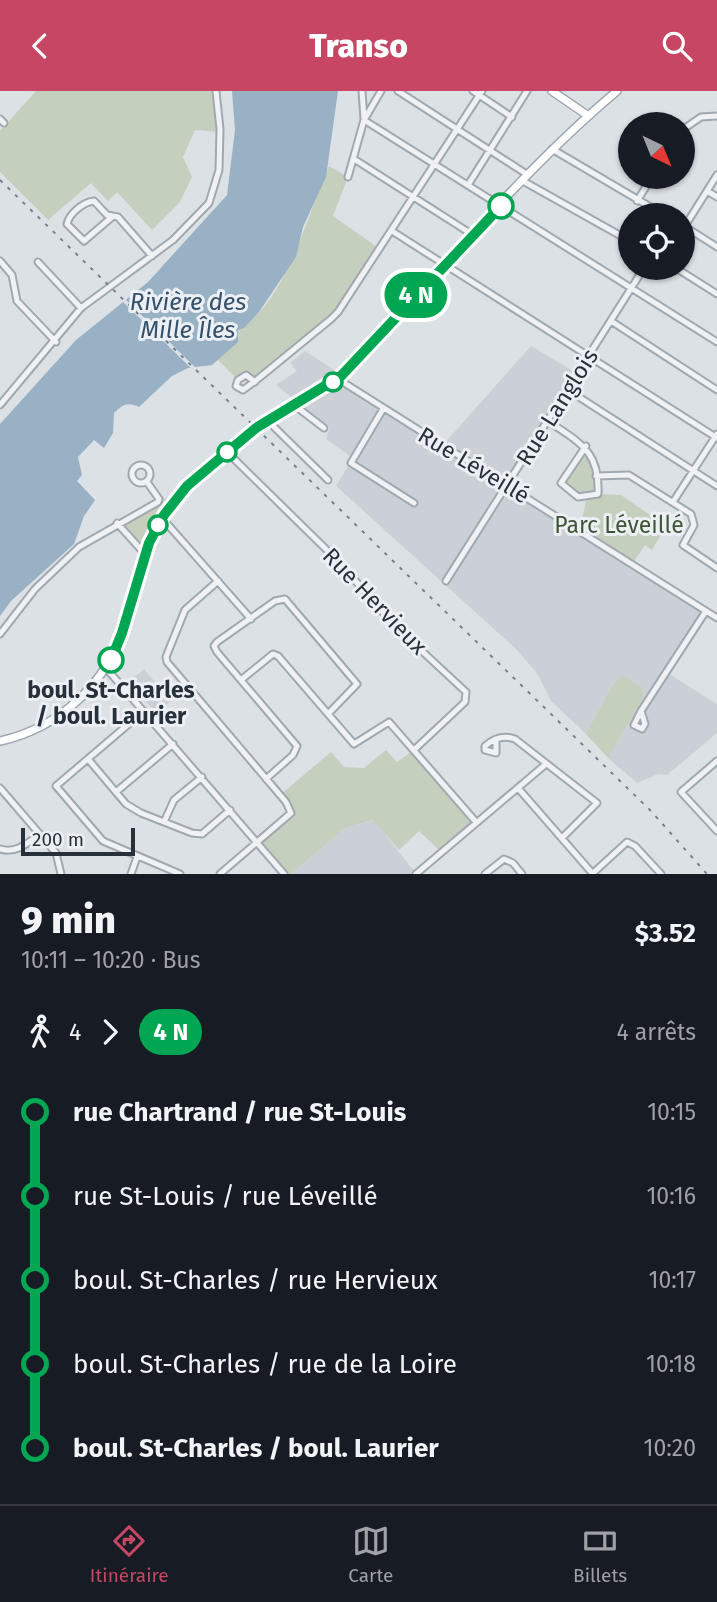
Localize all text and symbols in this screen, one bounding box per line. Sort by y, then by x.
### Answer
icon: back [21,27,59,65]
text: Transo [309,27,408,65]
icon: search [658,27,696,65]
north arrow [618,112,695,189]
map controls [618,112,695,280]
unlabelled marker [488,193,514,219]
button: locate [618,203,695,280]
line badge: 4 N [376,272,456,318]
text: 4 N [398,281,434,309]
water label: Rivière des Mille Îles [130,288,246,344]
street label: Rue Langlois [510,343,604,471]
unlabelled marker [323,372,343,392]
street label: Rue Léveillé [413,421,535,509]
unlabelled marker [217,442,237,462]
park label: Parc Léveillé [554,511,684,539]
unlabelled marker [148,515,168,535]
street label: Rue Hervieux [317,542,434,661]
marker: boul. St-Charles / boul. Laurier [98,647,124,673]
place label: boul. St-Charles / boul. Laurier [27,676,195,730]
scale bar [21,825,135,857]
text: 200 m [32,828,84,851]
text: 9 min [21,897,116,943]
text: $3.52 [635,918,696,949]
text: 10:11 – 10:20 · Bus [21,946,201,974]
icon: walk [21,1013,59,1051]
icon: forward [91,1013,129,1051]
text: 4 [69,1018,81,1046]
text: 4 N [153,1018,188,1046]
text: 4 arrêts [617,1018,696,1046]
text: rue Chartrand / rue St-Louis [73,1097,406,1128]
text: 10:15 [647,1098,696,1126]
text: rue St-Louis / rue Léveillé [73,1181,378,1212]
text: 10:16 [646,1182,696,1210]
text: boul. St-Charles / rue Hervieux [73,1265,438,1296]
text: 10:17 [648,1266,696,1294]
text: boul. St-Charles / rue de la Loire [73,1349,457,1380]
text: 10:18 [646,1350,696,1378]
text: boul. St-Charles / boul. Laurier [73,1433,439,1464]
text: 10:20 [643,1434,696,1462]
tab: Itinéraire [90,1522,169,1587]
tab: Carte [348,1522,393,1587]
tab: Billets [573,1522,627,1587]

